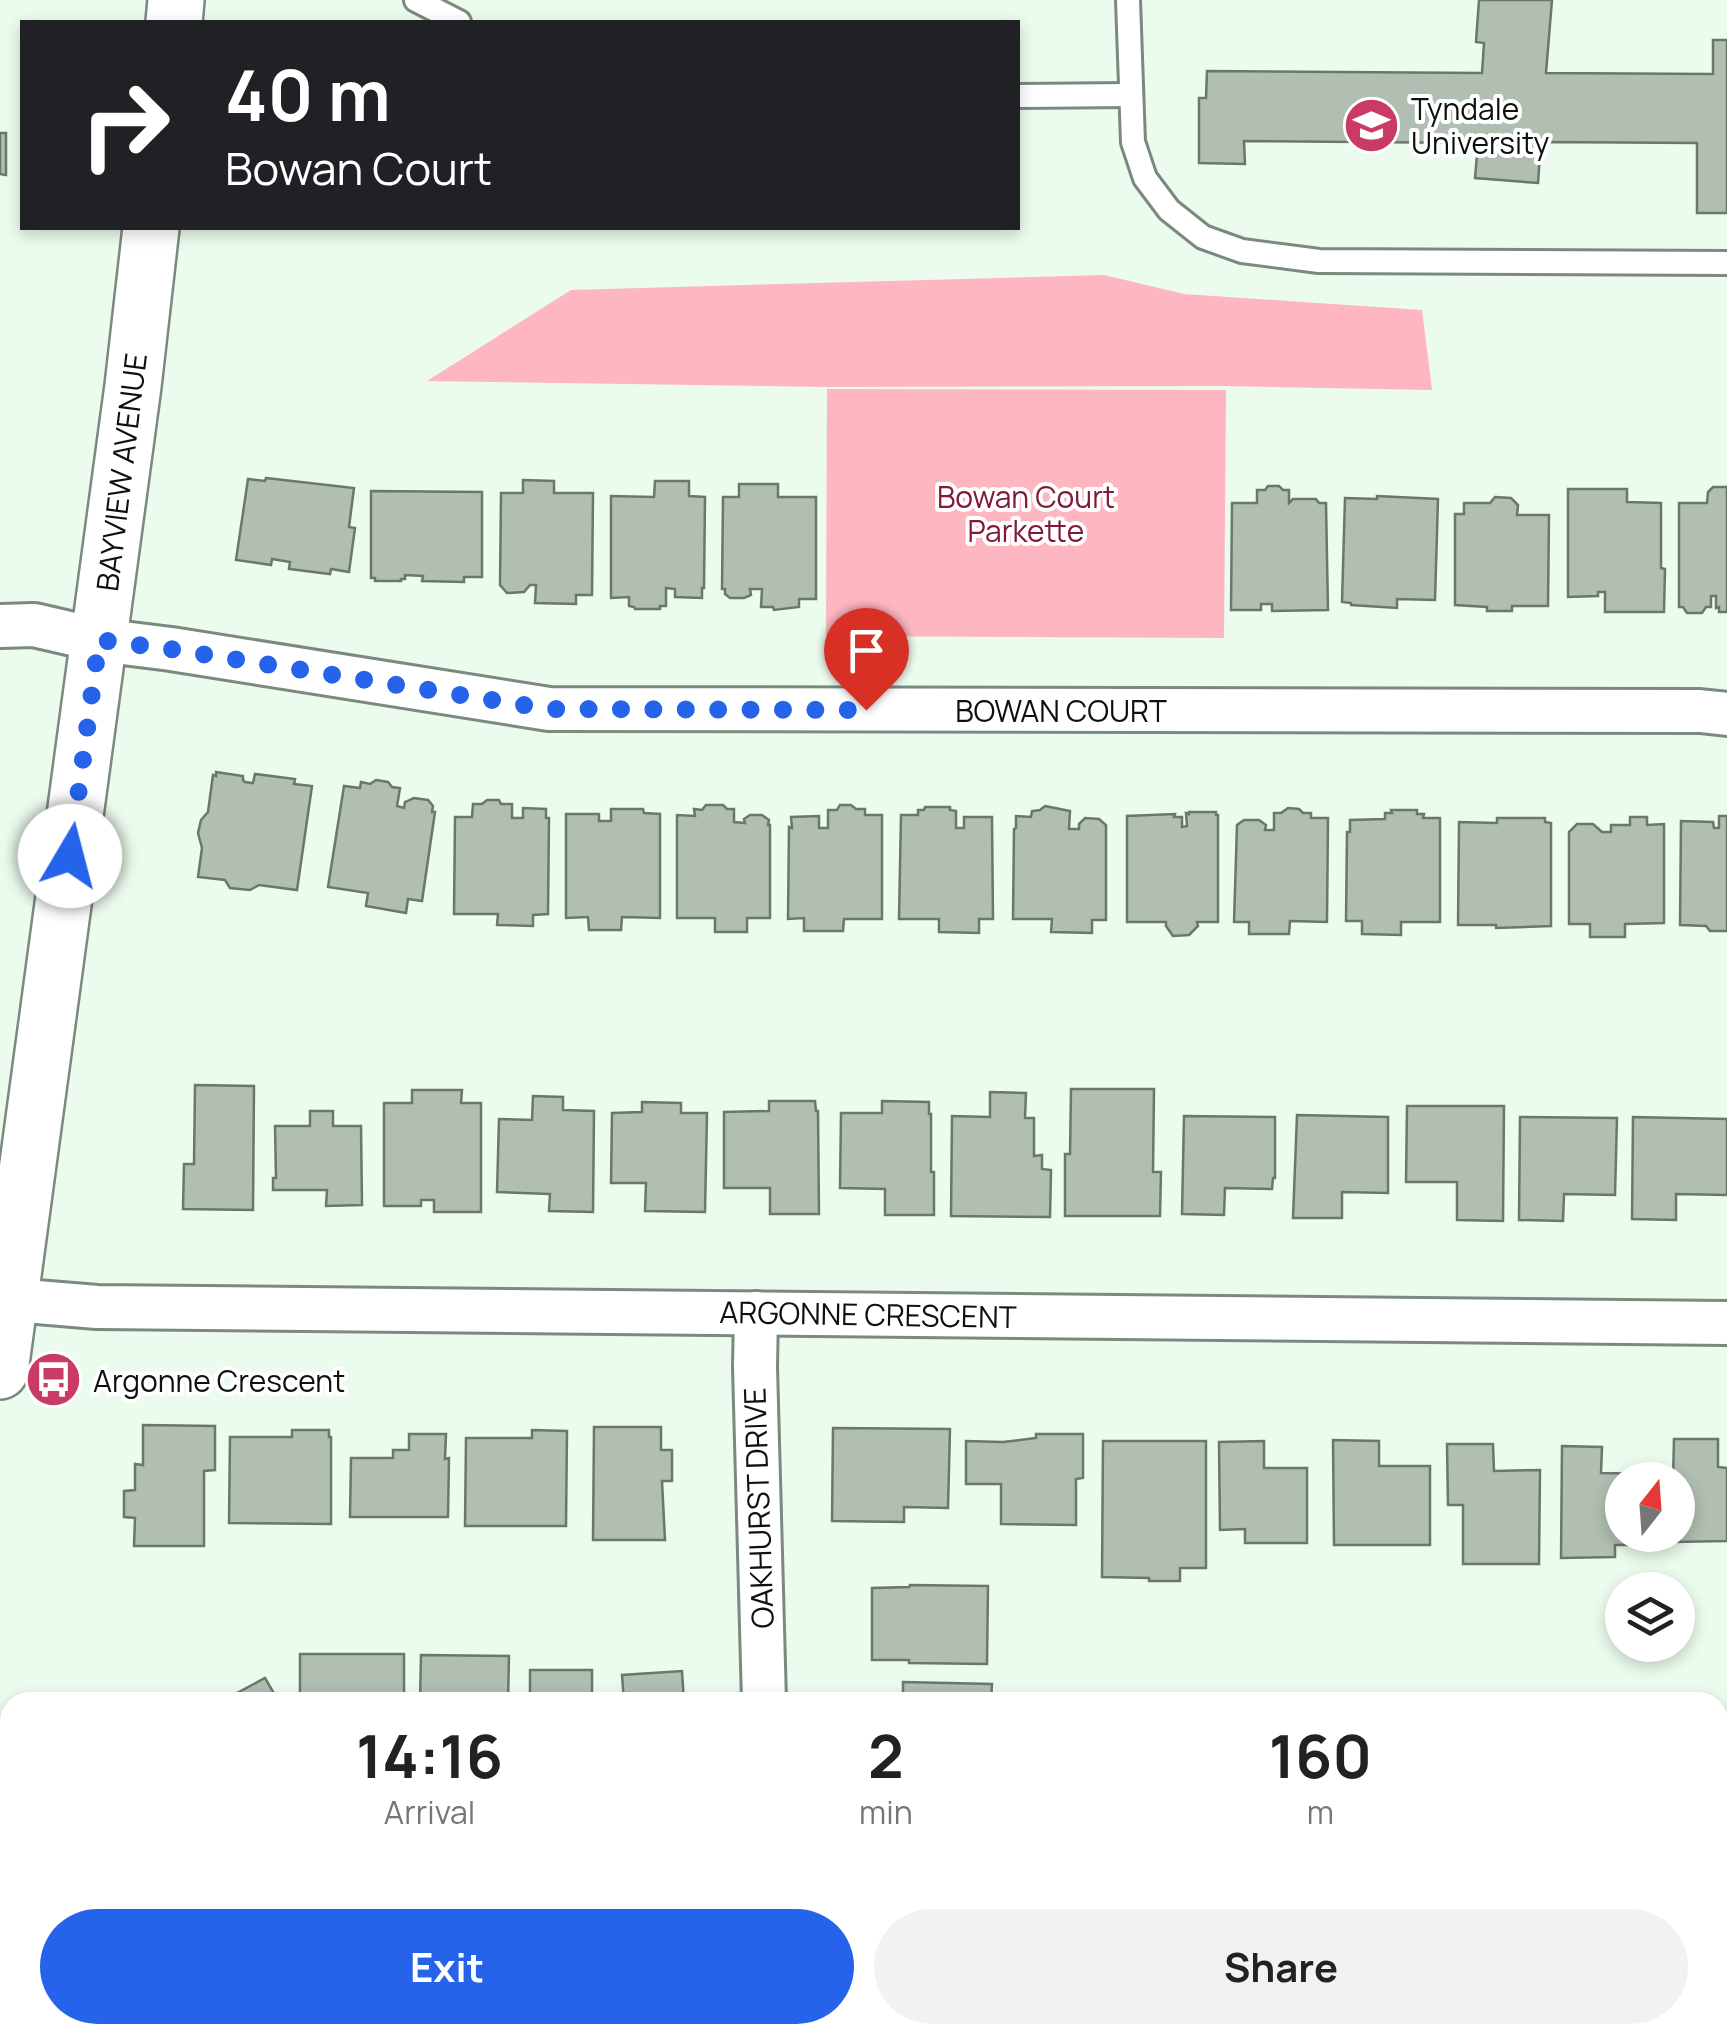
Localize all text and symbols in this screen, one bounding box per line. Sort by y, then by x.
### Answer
text: 40 m [225,46,391,142]
icon: right [60,60,190,190]
place label: Tyndale University [1411,88,1550,163]
school or university icon: Tyndale University [1342,95,1402,155]
text: Bowan Court [225,137,492,199]
street label: BAYVIEW AVENUE [86,351,156,593]
park label: Bowan Court Parkette [937,476,1115,551]
pin [824,608,909,711]
icon: arrive [839,623,894,678]
street label: BOWAN COURT [955,690,1167,731]
position arrow [18,804,122,908]
street label: ARGONNE CRESCENT [719,1291,1017,1337]
bus stop icon: Argonne Crescent [24,1350,84,1410]
place label: Argonne Crescent [93,1360,345,1401]
street label: OAKHURST DRIVE [733,1387,783,1629]
north arrow [1605,1462,1695,1552]
map controls [1605,1462,1695,1662]
button: layers [1605,1572,1695,1662]
text: 14:16 [356,1714,503,1796]
text: 2 [868,1714,904,1796]
text: 160 [1269,1714,1372,1796]
text: Arrival [384,1790,475,1834]
text: min [859,1790,913,1834]
text: m [1307,1790,1334,1834]
button: Exit [40,1909,854,2024]
button: Share [874,1909,1688,2024]

